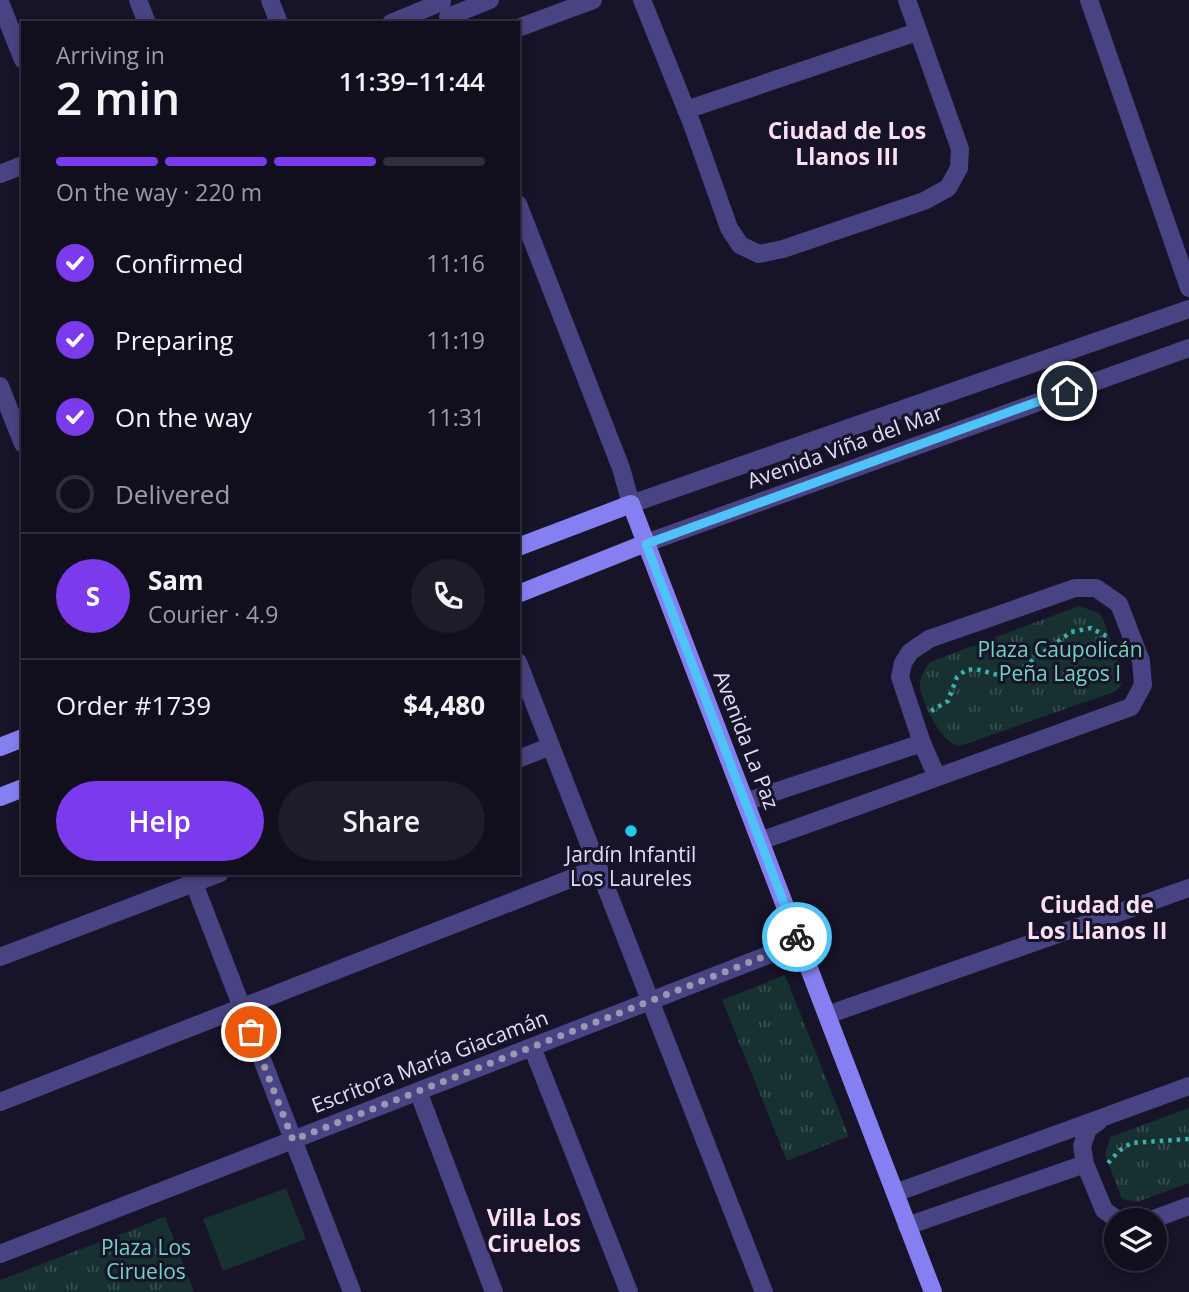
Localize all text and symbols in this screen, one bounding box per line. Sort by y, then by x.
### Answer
text: Arriving in [56,39,165,71]
text: 11:39–11:44 [339,63,485,99]
text: 2 min [56,66,180,128]
district label: Ciudad de Los Llanos III [768,114,926,172]
text: On the way · 220 m [56,176,262,208]
icon: check [56,244,94,282]
text: Confirmed [115,245,243,281]
text: 11:16 [426,247,485,279]
icon: check [56,321,94,359]
text: Preparing [115,322,233,358]
text: 11:19 [426,324,485,356]
pin [1037,361,1097,421]
icon: home [1048,372,1086,410]
icon: check [56,398,94,436]
street label: Avenida Viña del Mar [743,398,947,494]
text: On the way [115,399,252,435]
text: 11:31 [426,401,485,433]
text: Delivered [115,476,230,512]
button: phone [411,559,485,633]
text: Sam [148,562,204,598]
text: S [86,578,100,614]
text: Courier · 4.9 [148,598,278,630]
park label: Plaza Caupolicán Peña Lagos I [977,635,1143,687]
street label: Avenida La Paz [708,666,786,813]
text: Order #1739 [56,687,211,723]
text: $4,480 [403,687,485,723]
button: Help [56,781,264,861]
button: Share [278,781,485,861]
marker: Jardín Infantil Los Laureles [623,823,639,839]
place label: Jardín Infantil Los Laureles [564,840,696,892]
district label: Ciudad de Los Llanos II [1027,888,1167,946]
courier [762,902,832,972]
icon: bike [778,918,816,956]
pin [221,1002,281,1062]
street label: Escritora María Giacamán [307,1003,552,1119]
icon: bag [232,1013,270,1051]
district label: Villa Los Ciruelos [487,1201,581,1259]
map controls [1104,1208,1167,1271]
button: layers [1104,1208,1167,1271]
park label: Plaza Los Ciruelos [101,1233,191,1285]

